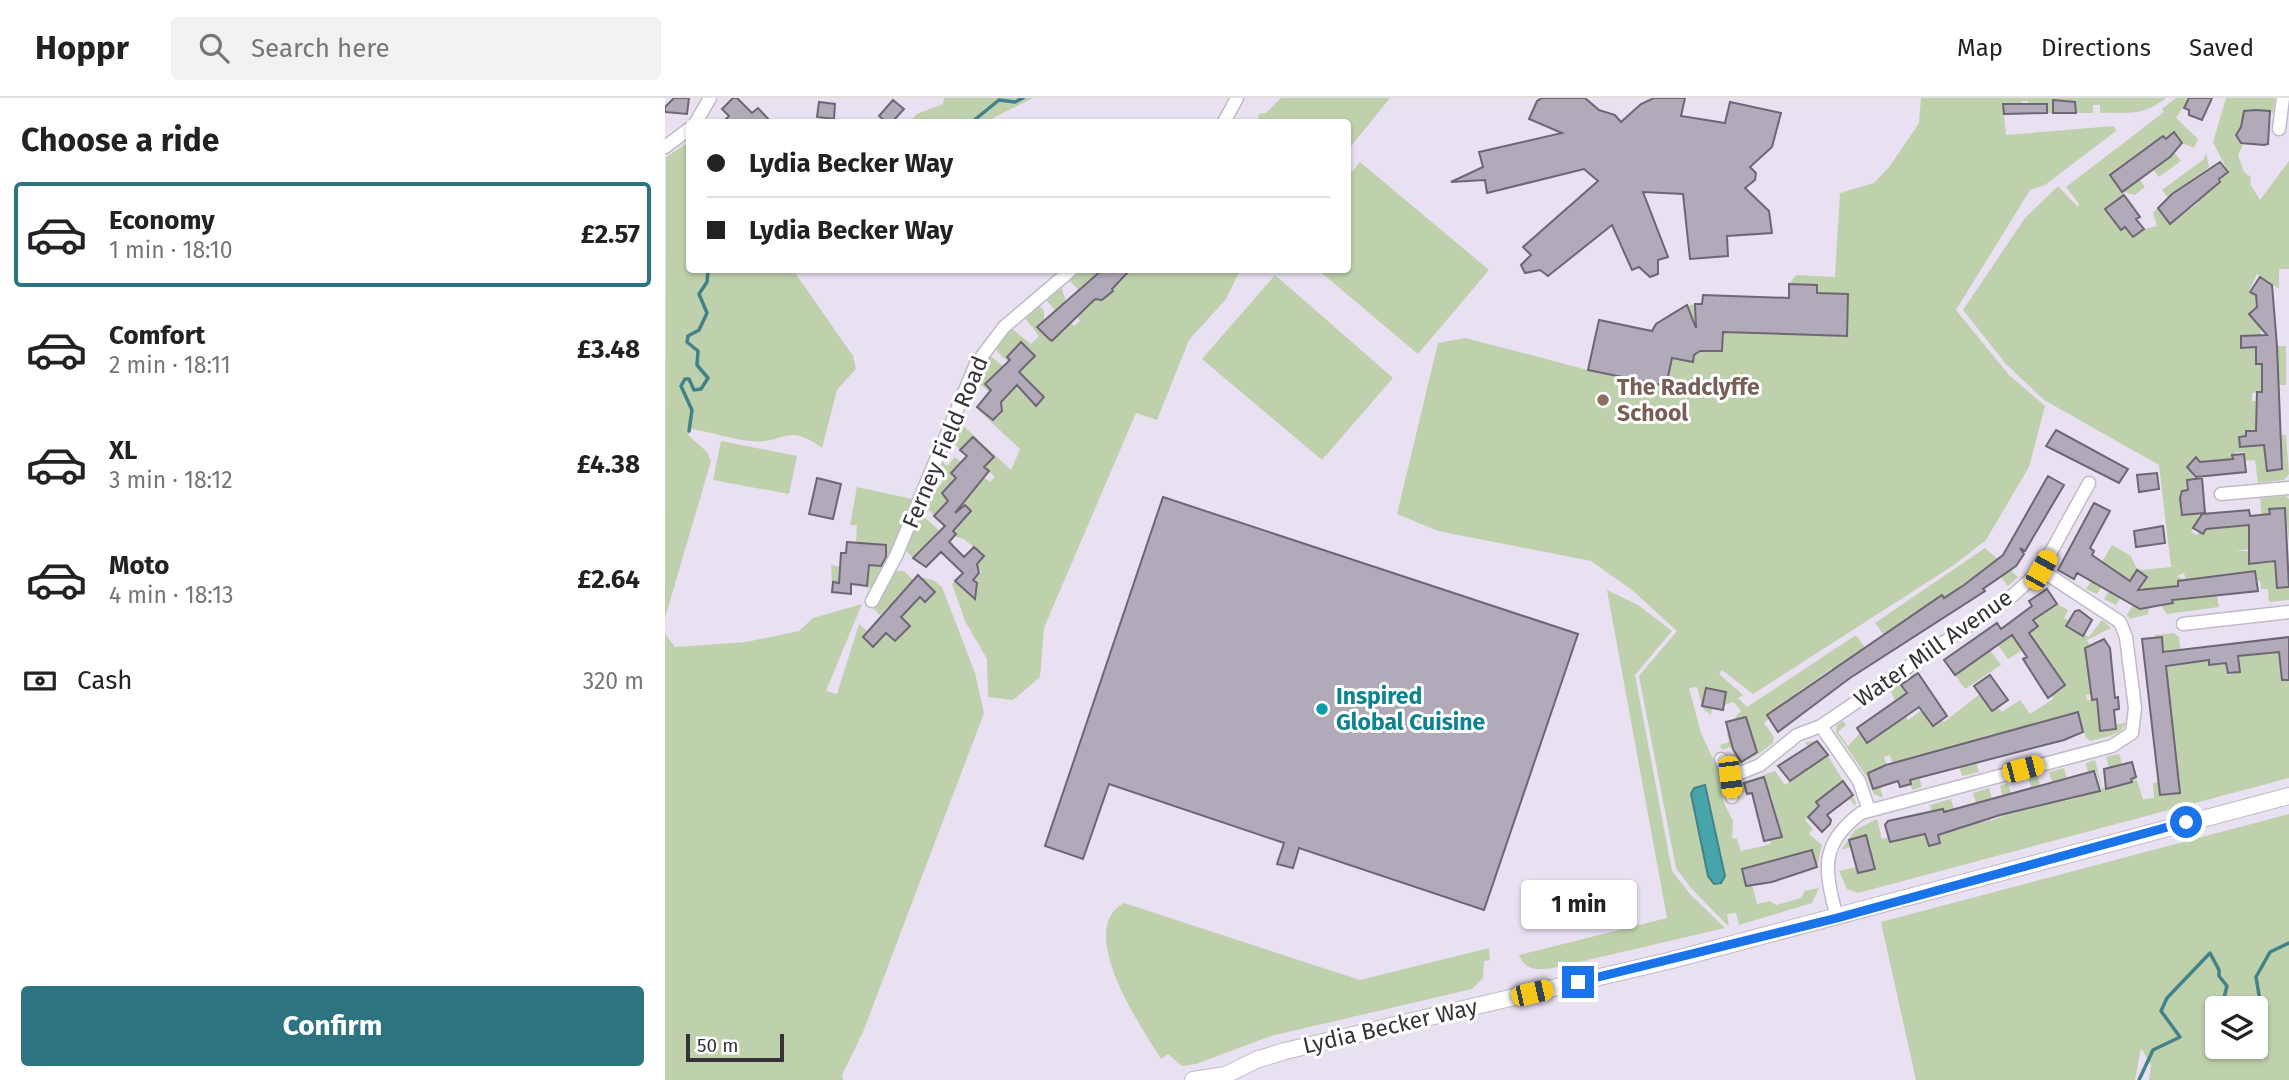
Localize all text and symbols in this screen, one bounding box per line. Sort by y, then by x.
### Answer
search box [171,17,661,80]
text: Hoppr [35,28,129,68]
icon: search [195,29,233,67]
text: Search here [251,33,390,64]
text: Map [1957,34,2003,62]
text: Directions [2041,34,2151,62]
text: Saved [2189,34,2254,62]
text: Choose a ride [21,121,219,159]
text: Lydia Becker Way [749,148,953,179]
icon: car [25,203,88,266]
text: Economy [109,205,215,236]
text: Lydia Becker Way [749,215,953,246]
text: £2.57 [581,219,640,250]
text: 1 min · 18:10 [109,236,232,264]
icon: car [25,318,88,381]
text: Comfort [109,320,205,351]
text: £3.48 [577,334,640,365]
text: 2 min · 18:11 [109,351,231,379]
street label: Ferney Field Road [896,352,994,532]
place label: The Radclyffe School [1617,373,1760,427]
marker: The Radclyffe School [1595,392,1611,408]
icon: car [25,433,88,496]
text: XL [109,435,137,466]
text: £4.38 [577,449,640,480]
text: 3 min · 18:12 [109,466,233,494]
car [2022,547,2061,593]
icon: car [25,548,88,611]
text: Moto [109,550,169,581]
text: £2.64 [577,564,640,595]
text: 4 min · 18:13 [109,581,233,609]
street label: Water Mill Avenue [1849,583,2017,713]
icon: cash [21,662,59,700]
text: Cash [77,665,133,696]
text: 320 m [583,667,644,695]
place label: Inspired Global Cuisine [1336,682,1486,736]
marker: Inspired Global Cuisine [1314,701,1330,717]
car [2000,753,2047,785]
car [1718,755,1743,799]
route start [2170,806,2202,838]
callout: 1 min [1520,880,1636,930]
text: 1 min [1551,890,1607,918]
route end [1562,966,1594,998]
car [1510,978,1555,1008]
button: Confirm [21,986,644,1066]
street label: Lydia Becker Way [1300,992,1481,1060]
map controls [2205,996,2268,1059]
button: layers [2205,996,2268,1059]
scale bar [686,1031,784,1063]
text: 50 m [697,1034,738,1057]

